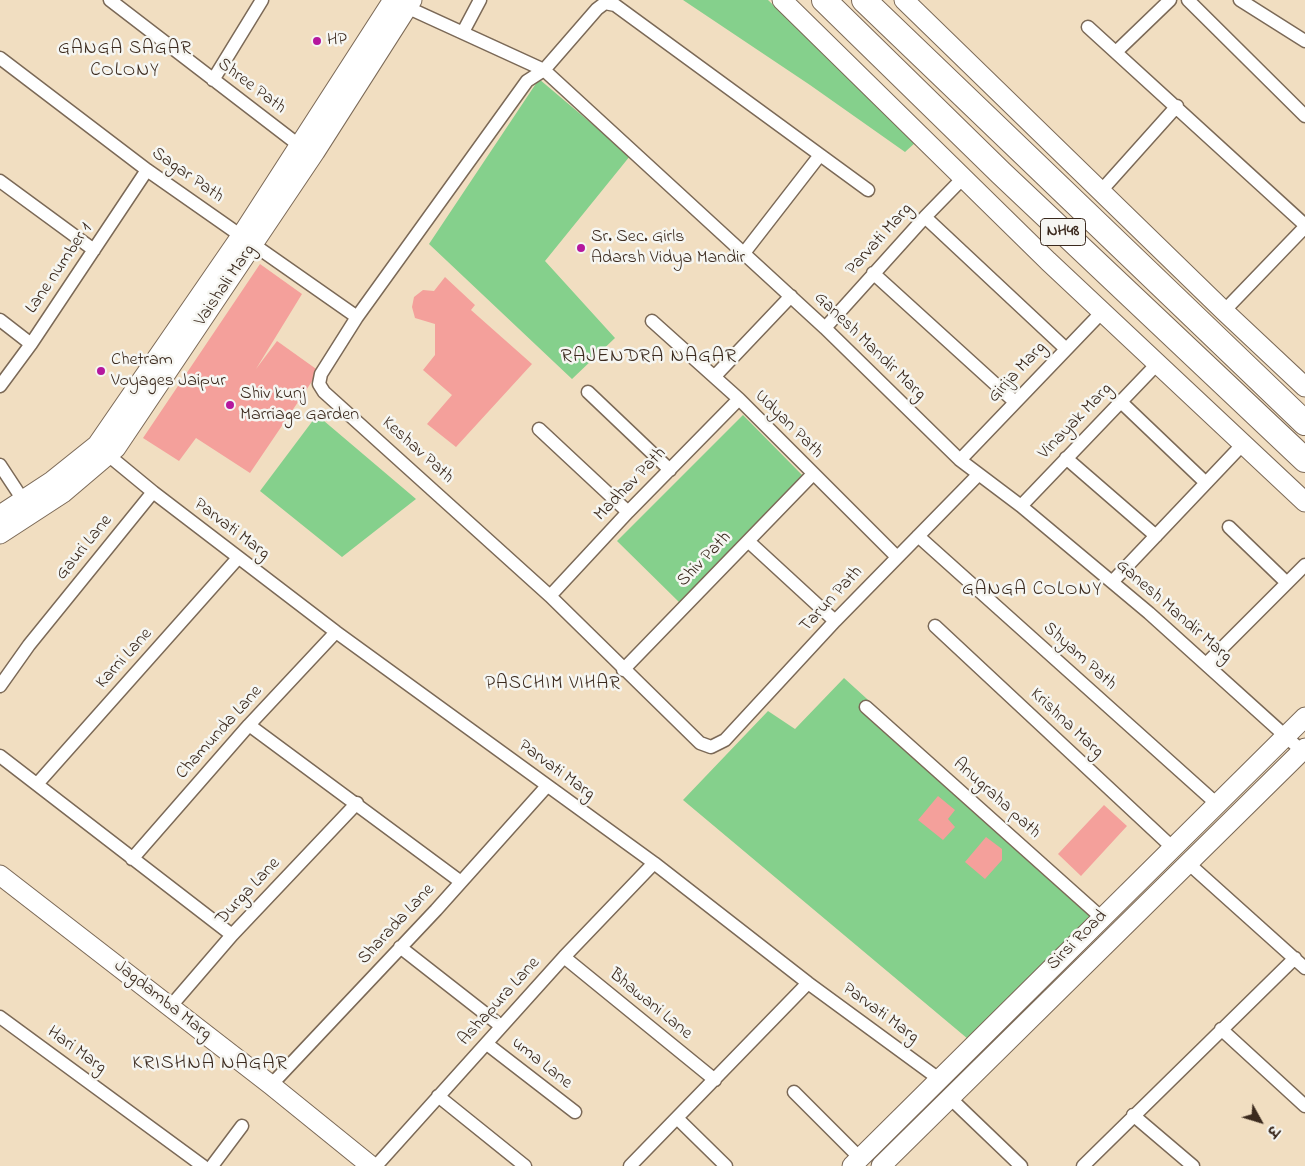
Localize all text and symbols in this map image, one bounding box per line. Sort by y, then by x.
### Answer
place label: HP [327,30,347,52]
marker: HP [311,35,323,47]
district label: GANGA SAGAR COLONY [57,39,193,83]
street label: Shree Path [213,54,289,120]
street label: Sagar Path [147,143,227,209]
street label: Parvati Marg [842,200,918,280]
road number: NH48 [1040,218,1086,246]
street label: Lane number 1 [22,220,98,318]
place label: Sr. Sec. Girls Adarsh Vidya Mandir [591,227,745,270]
street label: Vaishali Marg [191,241,261,331]
marker: Sr. Sec. Girls Adarsh Vidya Mandir [575,242,587,254]
street label: Ganesh Mandir Marg [808,288,930,406]
street label: Girija Marg [984,338,1052,408]
district label: RAJENDRA NAGAR [559,346,739,370]
place label: Chetram Voyages Jaipur [111,350,226,392]
marker: Chetram Voyages Jaipur [95,365,107,377]
street label: Vinayak Marg [1034,379,1118,465]
place label: Shiv kunj Marriage Garden [240,384,359,426]
street label: Udyan Path [749,386,827,464]
marker: Shiv kunj Marriage Garden [224,399,236,411]
street label: Keshav Path [377,413,457,489]
street label: Madhav Path [591,444,671,526]
street label: Parvati Marg [189,494,273,566]
street label: Gauri Lane [52,511,118,585]
street label: Shiv Path [673,528,737,592]
street label: Ganesh Mandir Marg [1110,555,1236,669]
street label: Tarun Path [796,562,868,638]
district label: GANGA COLONY [960,580,1104,602]
street label: Shyam Path [1038,618,1120,696]
street label: Karni Lane [92,624,158,694]
district label: PASCHIM VIHAR [484,674,622,696]
street label: Chamunda Lane [172,682,268,784]
street label: Krishna Marg [1025,684,1107,764]
street label: Parvati Marg [513,736,599,806]
street label: Anugraha path [948,754,1044,844]
street label: Durga Lane [212,854,286,930]
street label: Sharada Lane [354,880,440,970]
street label: Sirsi Road [1043,906,1113,976]
street label: Ashapura Lane [455,953,545,1051]
street label: Jagdamba Marg [109,956,215,1046]
street label: Bhawani Lane [604,965,696,1045]
street label: Parvati Marg [837,979,923,1049]
street label: Hari Marg [42,1022,110,1080]
street label: uma Lane [506,1033,576,1095]
district label: KRISHNA NAGAR [131,1053,289,1077]
north arrow [1235,1096,1285,1146]
text: उ [1261,1121,1283,1141]

